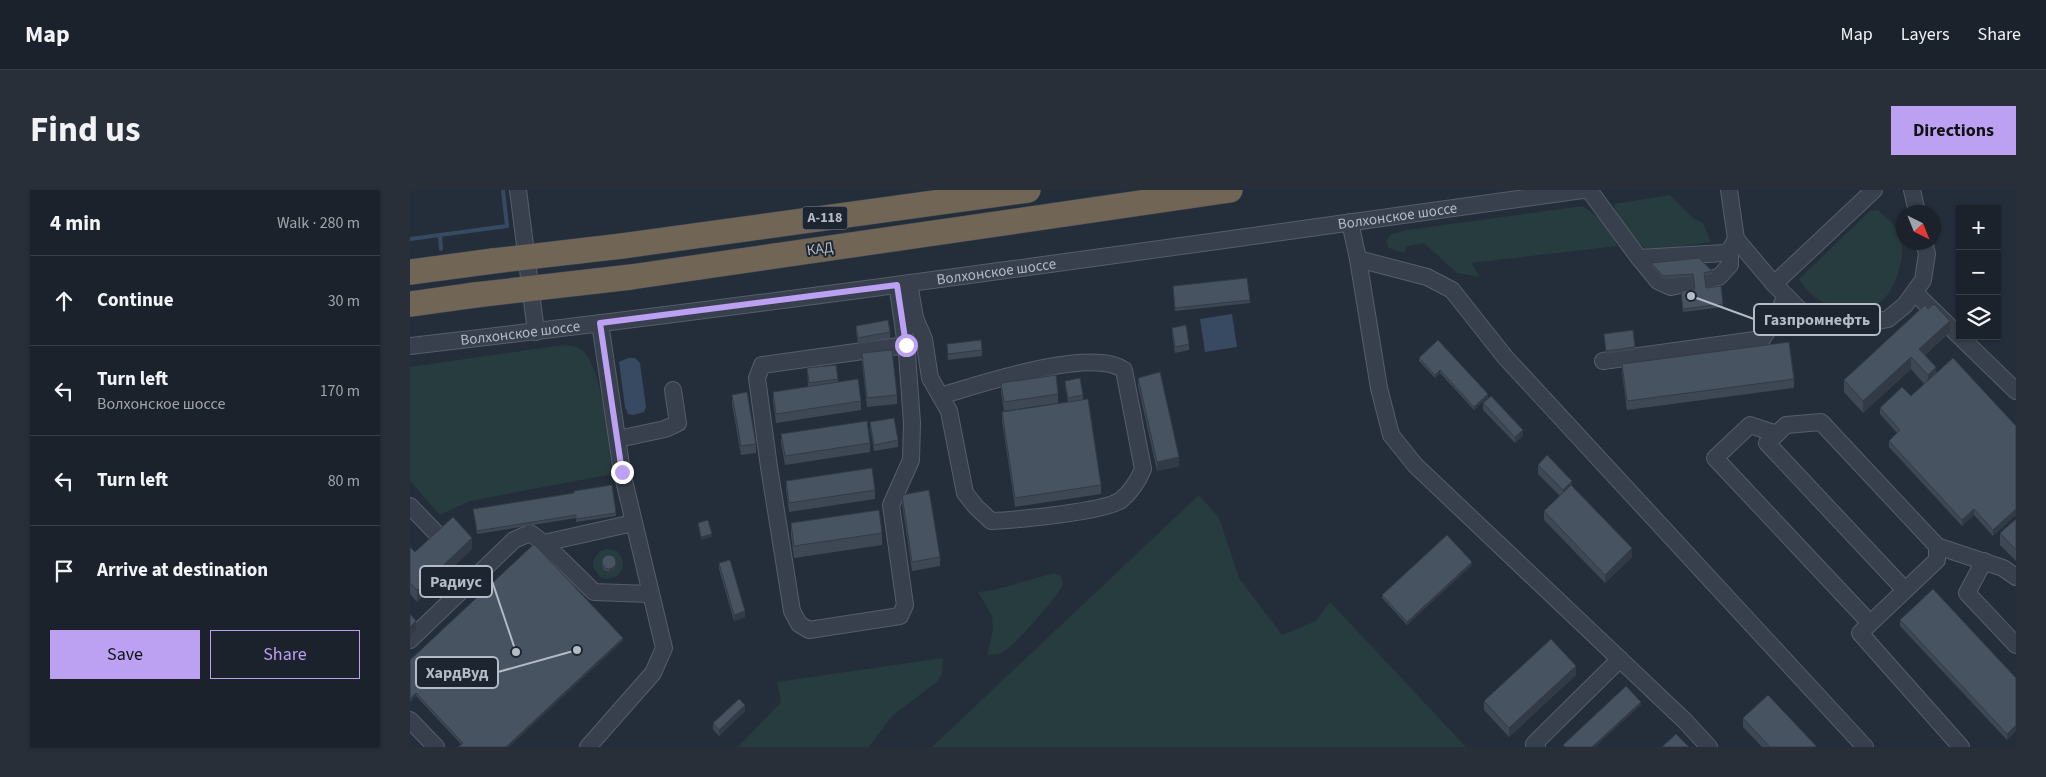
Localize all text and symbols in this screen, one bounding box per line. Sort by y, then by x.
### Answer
text: Map [25,17,70,52]
text: Map [1841,22,1873,47]
text: Layers [1901,22,1950,47]
text: Share [1978,22,2021,47]
text: Find us [30,105,140,155]
button: Directions [1891,106,2016,155]
street label: Волхонское шоссе [1336,197,1458,235]
north arrow [1896,205,1941,250]
map controls [1956,205,2001,340]
button: + [1956,205,2001,250]
road number: А-118 [802,206,848,230]
text: 4 min [50,208,101,238]
text: Walk · 280 m [277,212,360,234]
street label: КАД [805,237,835,261]
button: − [1956,250,2001,295]
street label: Волхонское шоссе [935,253,1057,290]
icon: ahead [50,287,78,315]
text: Continue [97,287,174,314]
text: 30 m [328,290,360,312]
button: layers [1956,295,2001,340]
callout: Газпромнефть [1754,304,1880,335]
text: Газпромнефть [1764,309,1870,331]
street label: Волхонское шоссе [459,315,581,351]
route start [895,334,918,357]
text: Turn left [97,366,168,393]
icon: left [50,377,78,405]
text: 170 m [320,380,360,402]
text: Волхонское шоссе [97,393,225,415]
route end [611,461,634,484]
icon: left [50,467,78,495]
text: Turn left [97,467,168,494]
text: 80 m [328,470,360,492]
icon: arrive [50,557,78,585]
text: Arrive at destination [97,557,268,584]
callout: Радиус [420,566,492,597]
text: Радиус [430,571,482,593]
button: Save [50,630,200,679]
button: Share [210,630,360,679]
callout: ХардВуд [416,657,498,688]
text: ХардВуд [426,662,489,684]

